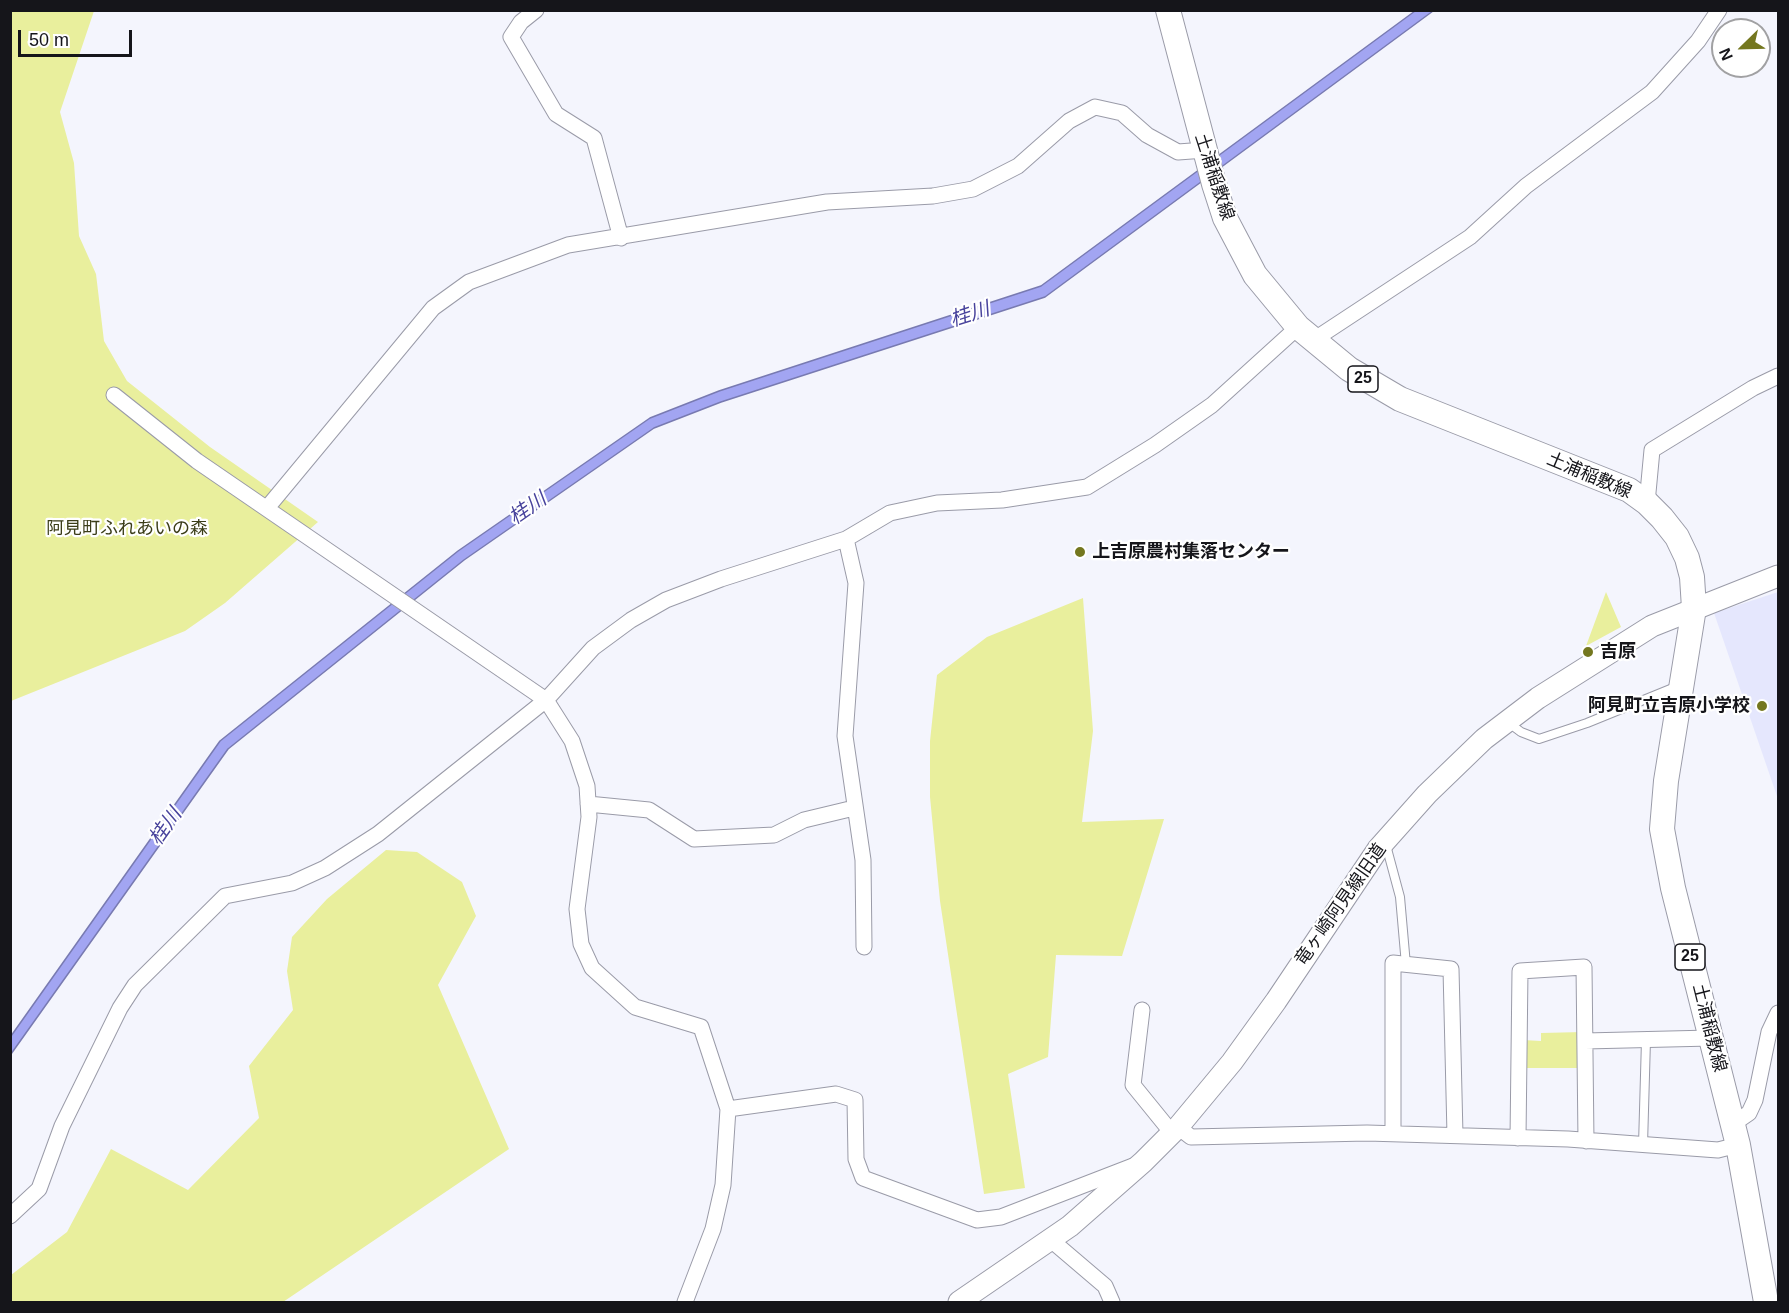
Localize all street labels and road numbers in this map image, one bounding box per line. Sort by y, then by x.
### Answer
street label: 土浦稲敷線 [1190,131,1238,223]
road number: 25 [1348,366,1378,392]
street label: 土浦稲敷線 [1543,448,1635,504]
street label: 竜ヶ崎阿見線旧道 [1291,840,1391,970]
road number: 25 [1675,944,1705,970]
street label: 土浦稲敷線 [1688,982,1730,1074]

